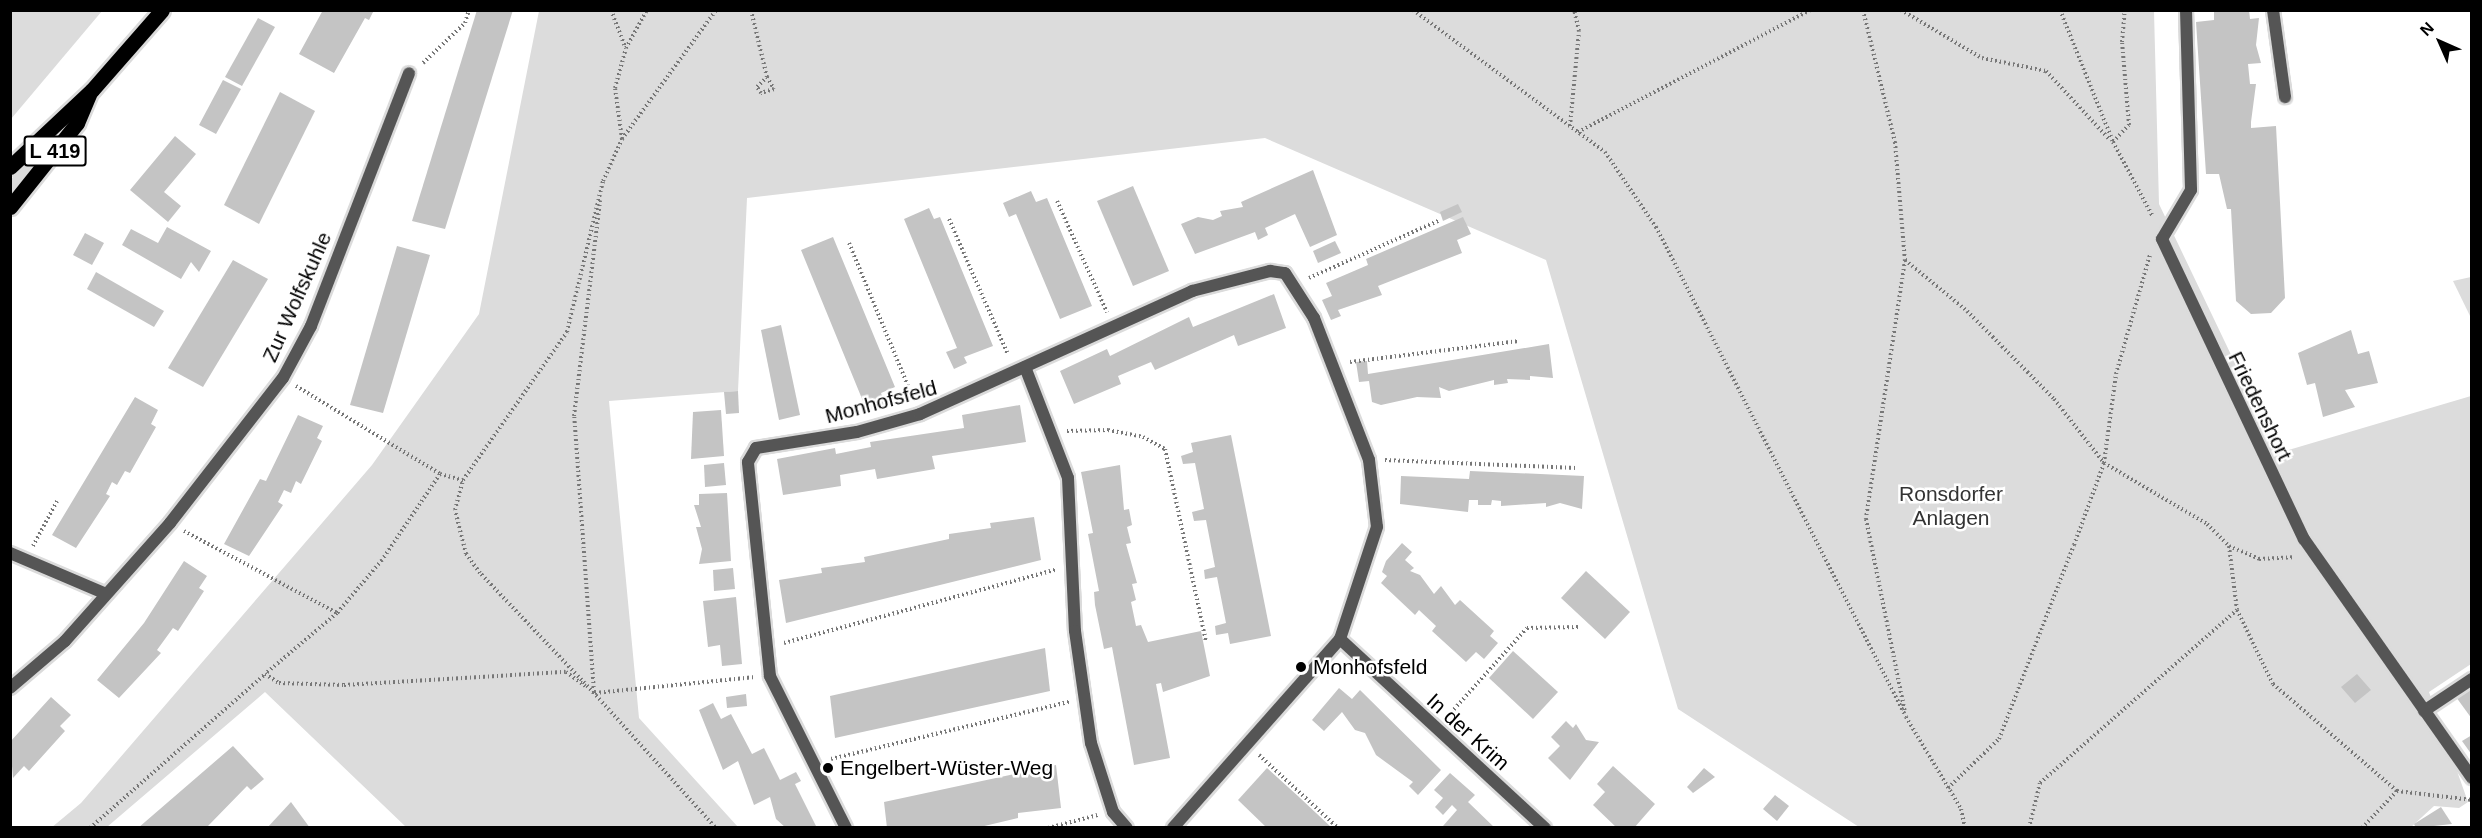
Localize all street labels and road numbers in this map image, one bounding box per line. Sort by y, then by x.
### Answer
road number: L 419 [22,134,88,168]
street label: Zur Wolfskuhle [257,228,337,366]
street label: Friedenshort [2223,347,2297,465]
street label: Monhofsfeld [822,375,940,429]
street label: In der Krim [1421,688,1515,776]

